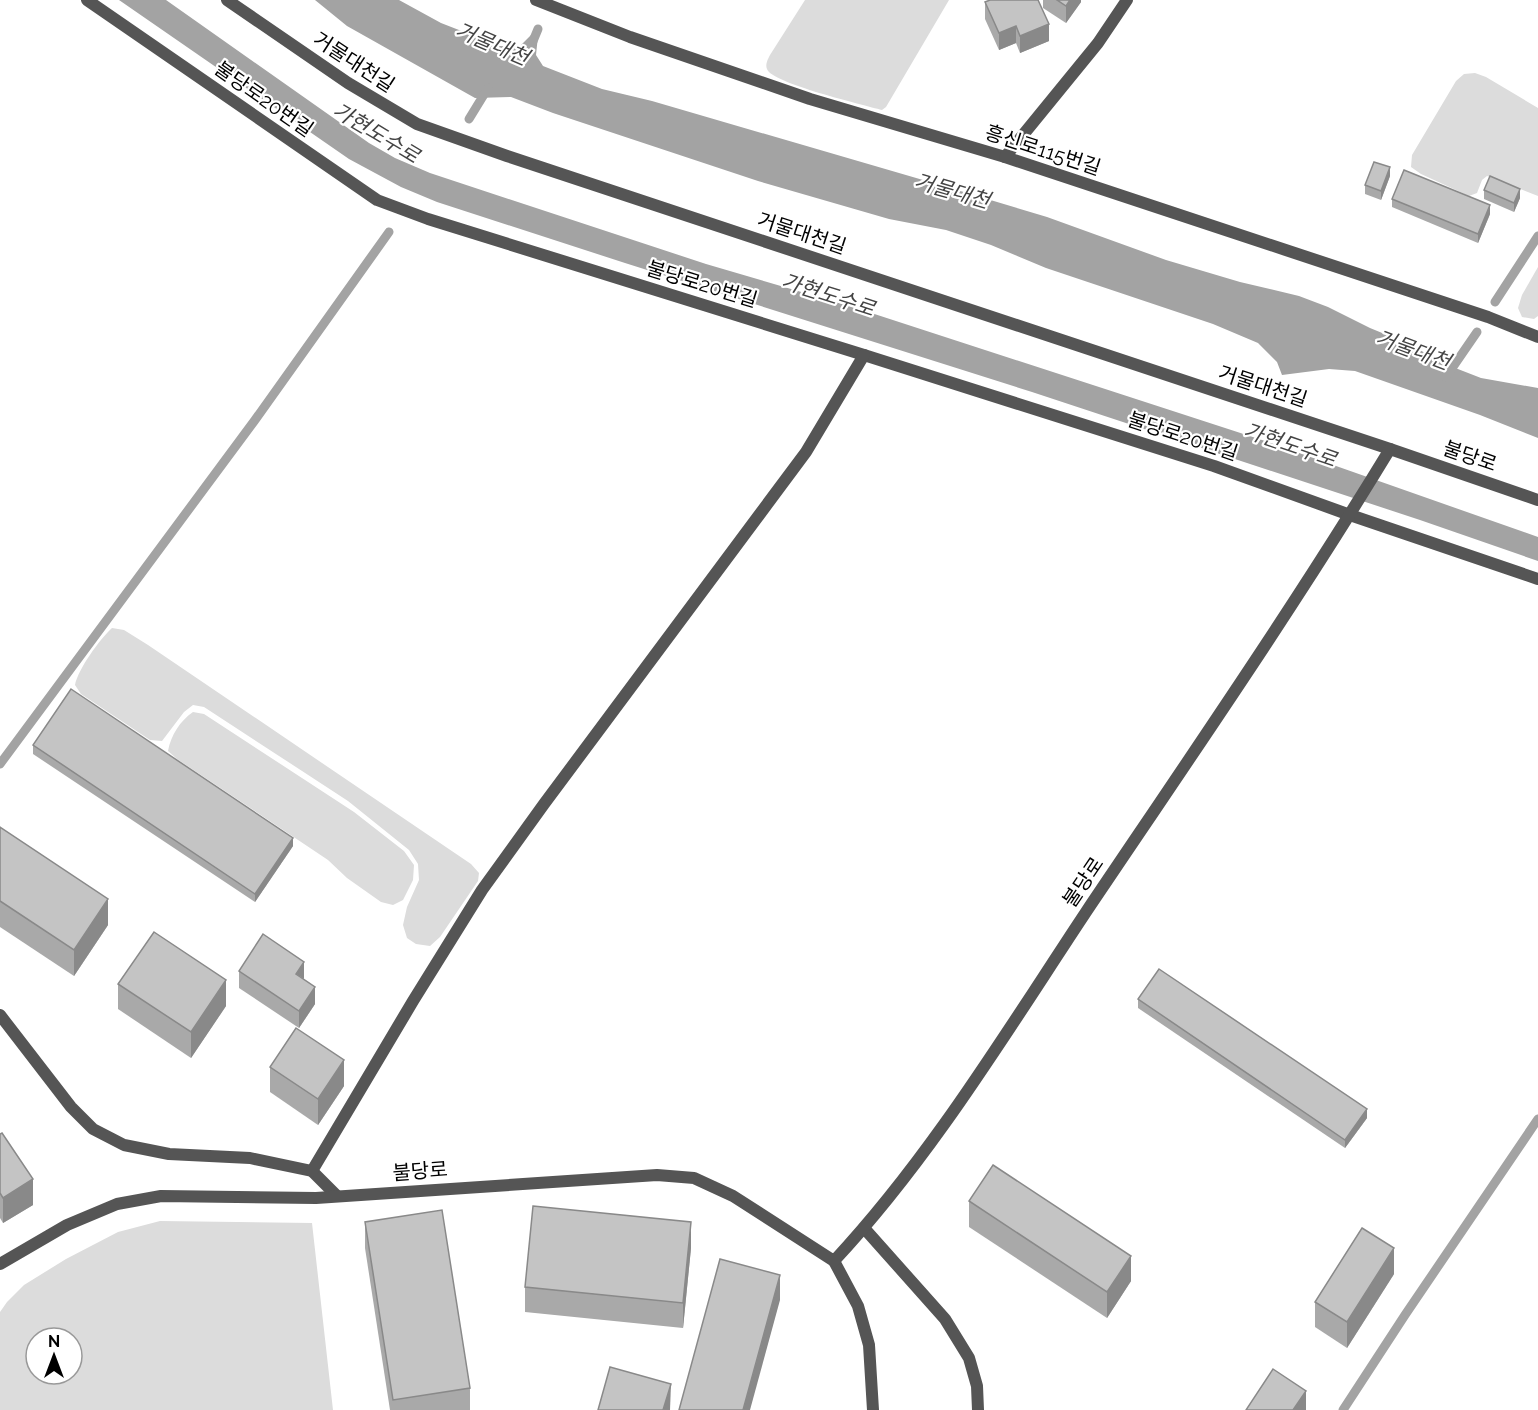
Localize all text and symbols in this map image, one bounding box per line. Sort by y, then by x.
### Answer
water label: 거물대천 [452,17,535,71]
street label: 거물대천길 [309,27,399,97]
street label: 불당로20번길 [210,56,318,142]
water label: 가현도수로 [328,97,426,169]
street label: 흥신로115번길 [982,120,1104,180]
water label: 거물대천 [912,168,995,214]
street label: 거물대천길 [755,207,849,259]
street label: 불당로20번길 [644,256,760,312]
water label: 가현도수로 [778,268,880,322]
water label: 거물대천 [1373,325,1456,375]
street label: 거물대천길 [1216,360,1310,412]
street label: 불당로20번길 [1125,407,1241,465]
water label: 가현도수로 [1240,417,1341,473]
street label: 불당로 [1440,436,1500,476]
street label: 불당로 [1058,852,1108,912]
street label: 불당로 [392,1157,448,1185]
north arrow [24,1326,84,1386]
text: N [48,1332,60,1351]

